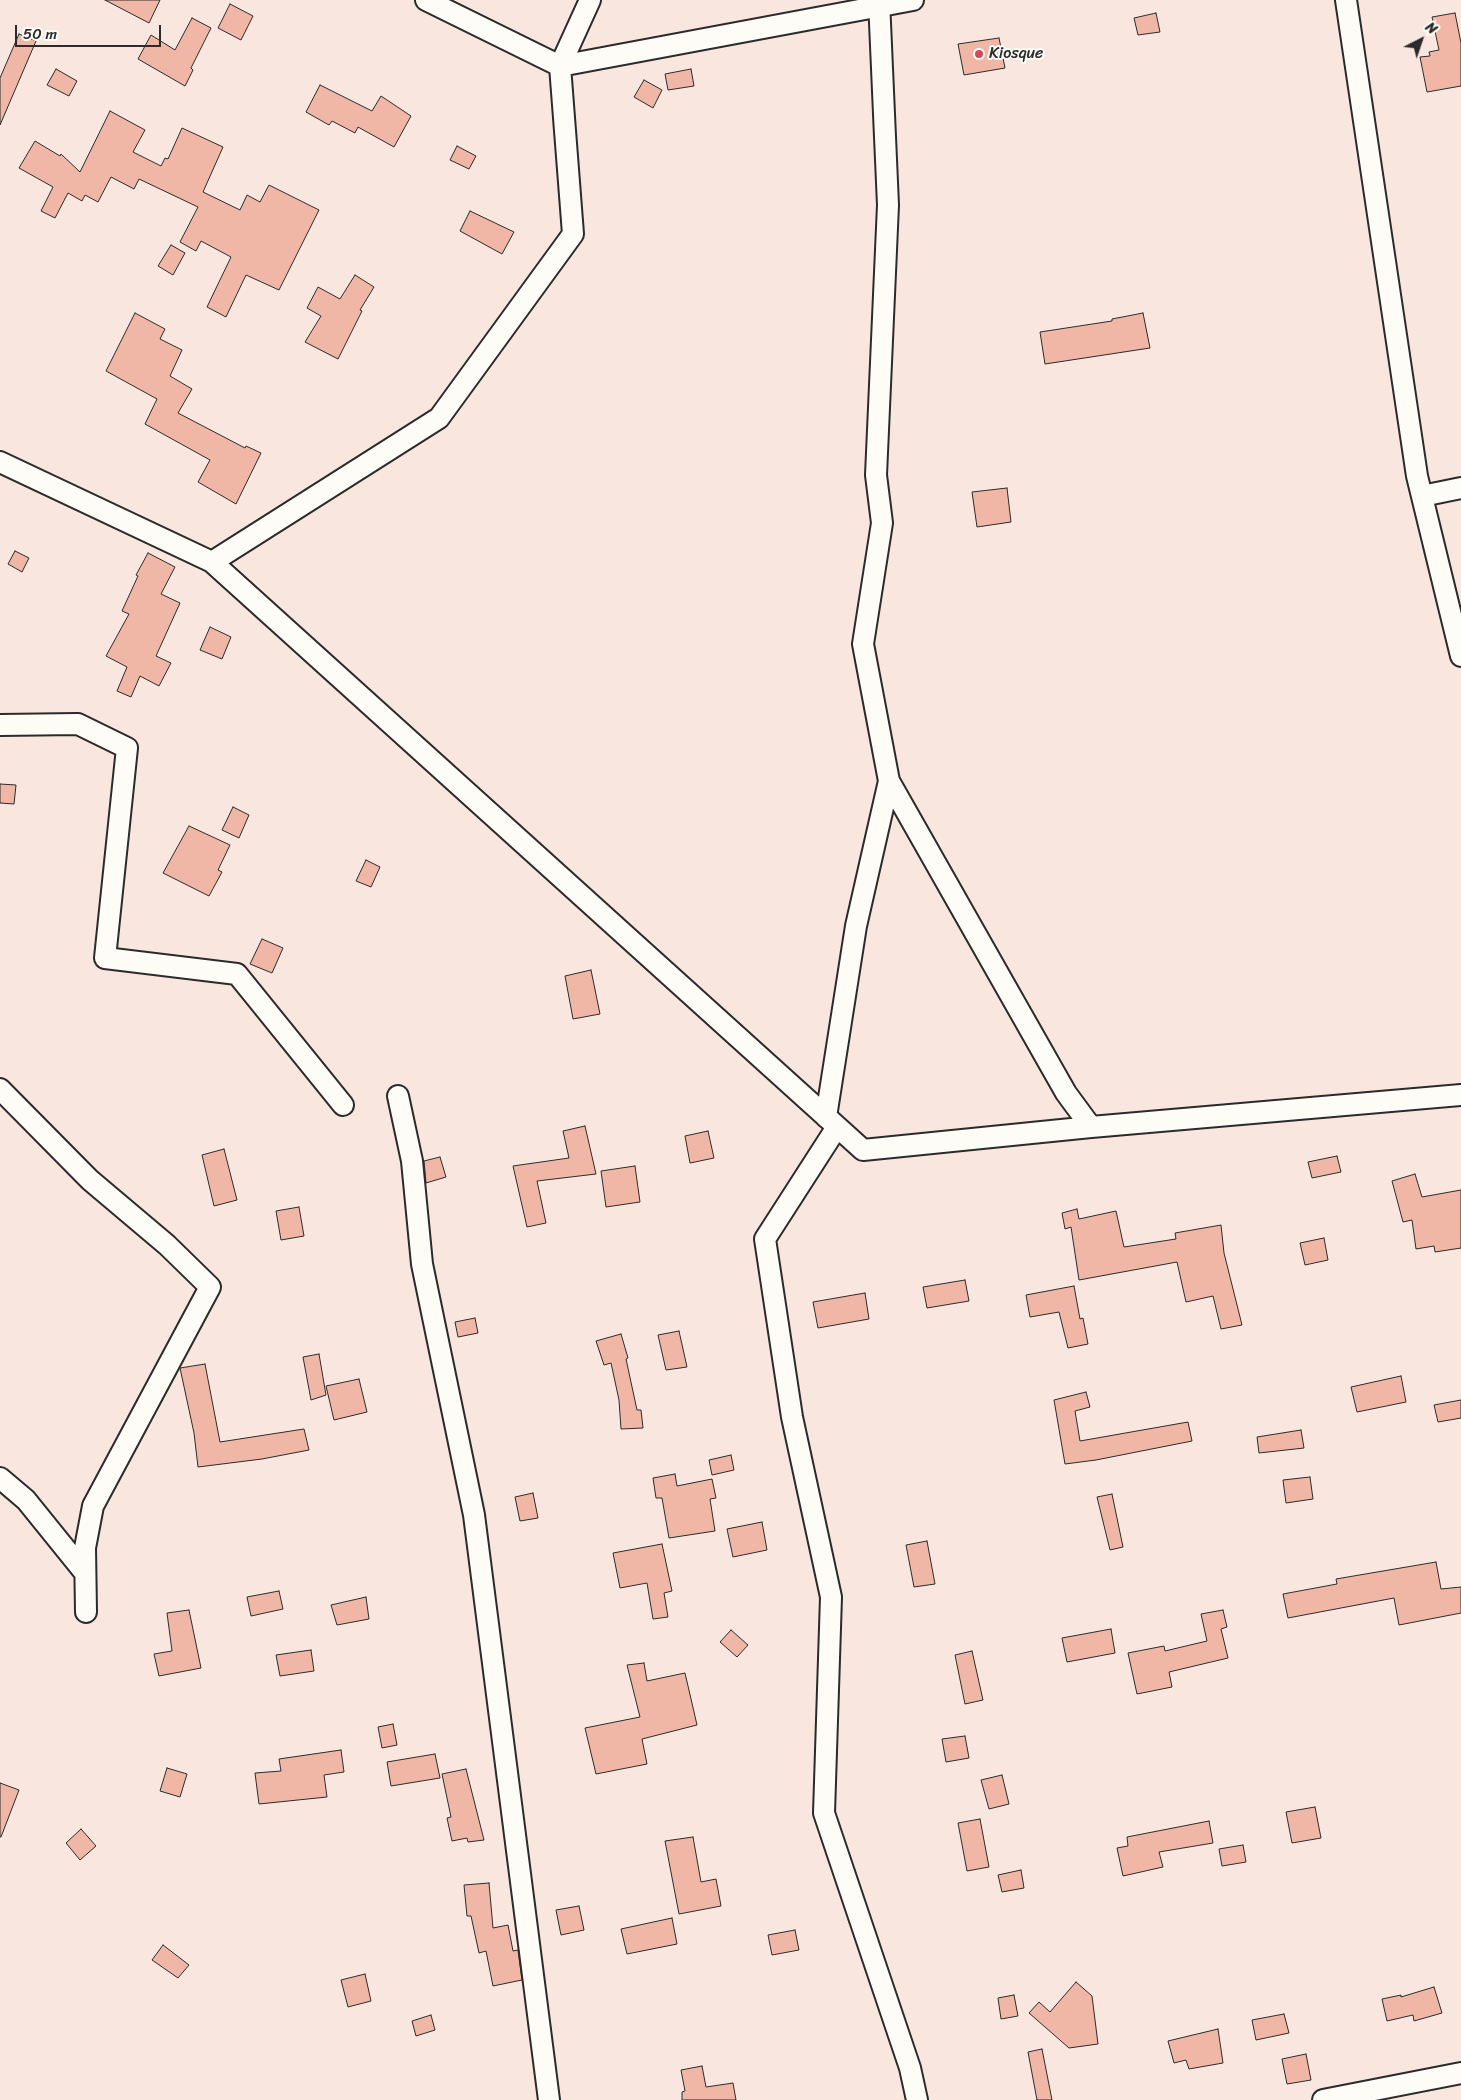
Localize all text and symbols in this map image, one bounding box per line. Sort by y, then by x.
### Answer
scale bar [18,15,164,47]
north arrow [1396,15,1446,65]
text: N [1419,16,1443,41]
text: 50 m [23,21,57,47]
place label: Kiosque [989,44,1043,64]
marker: Kiosque [973,48,985,60]

